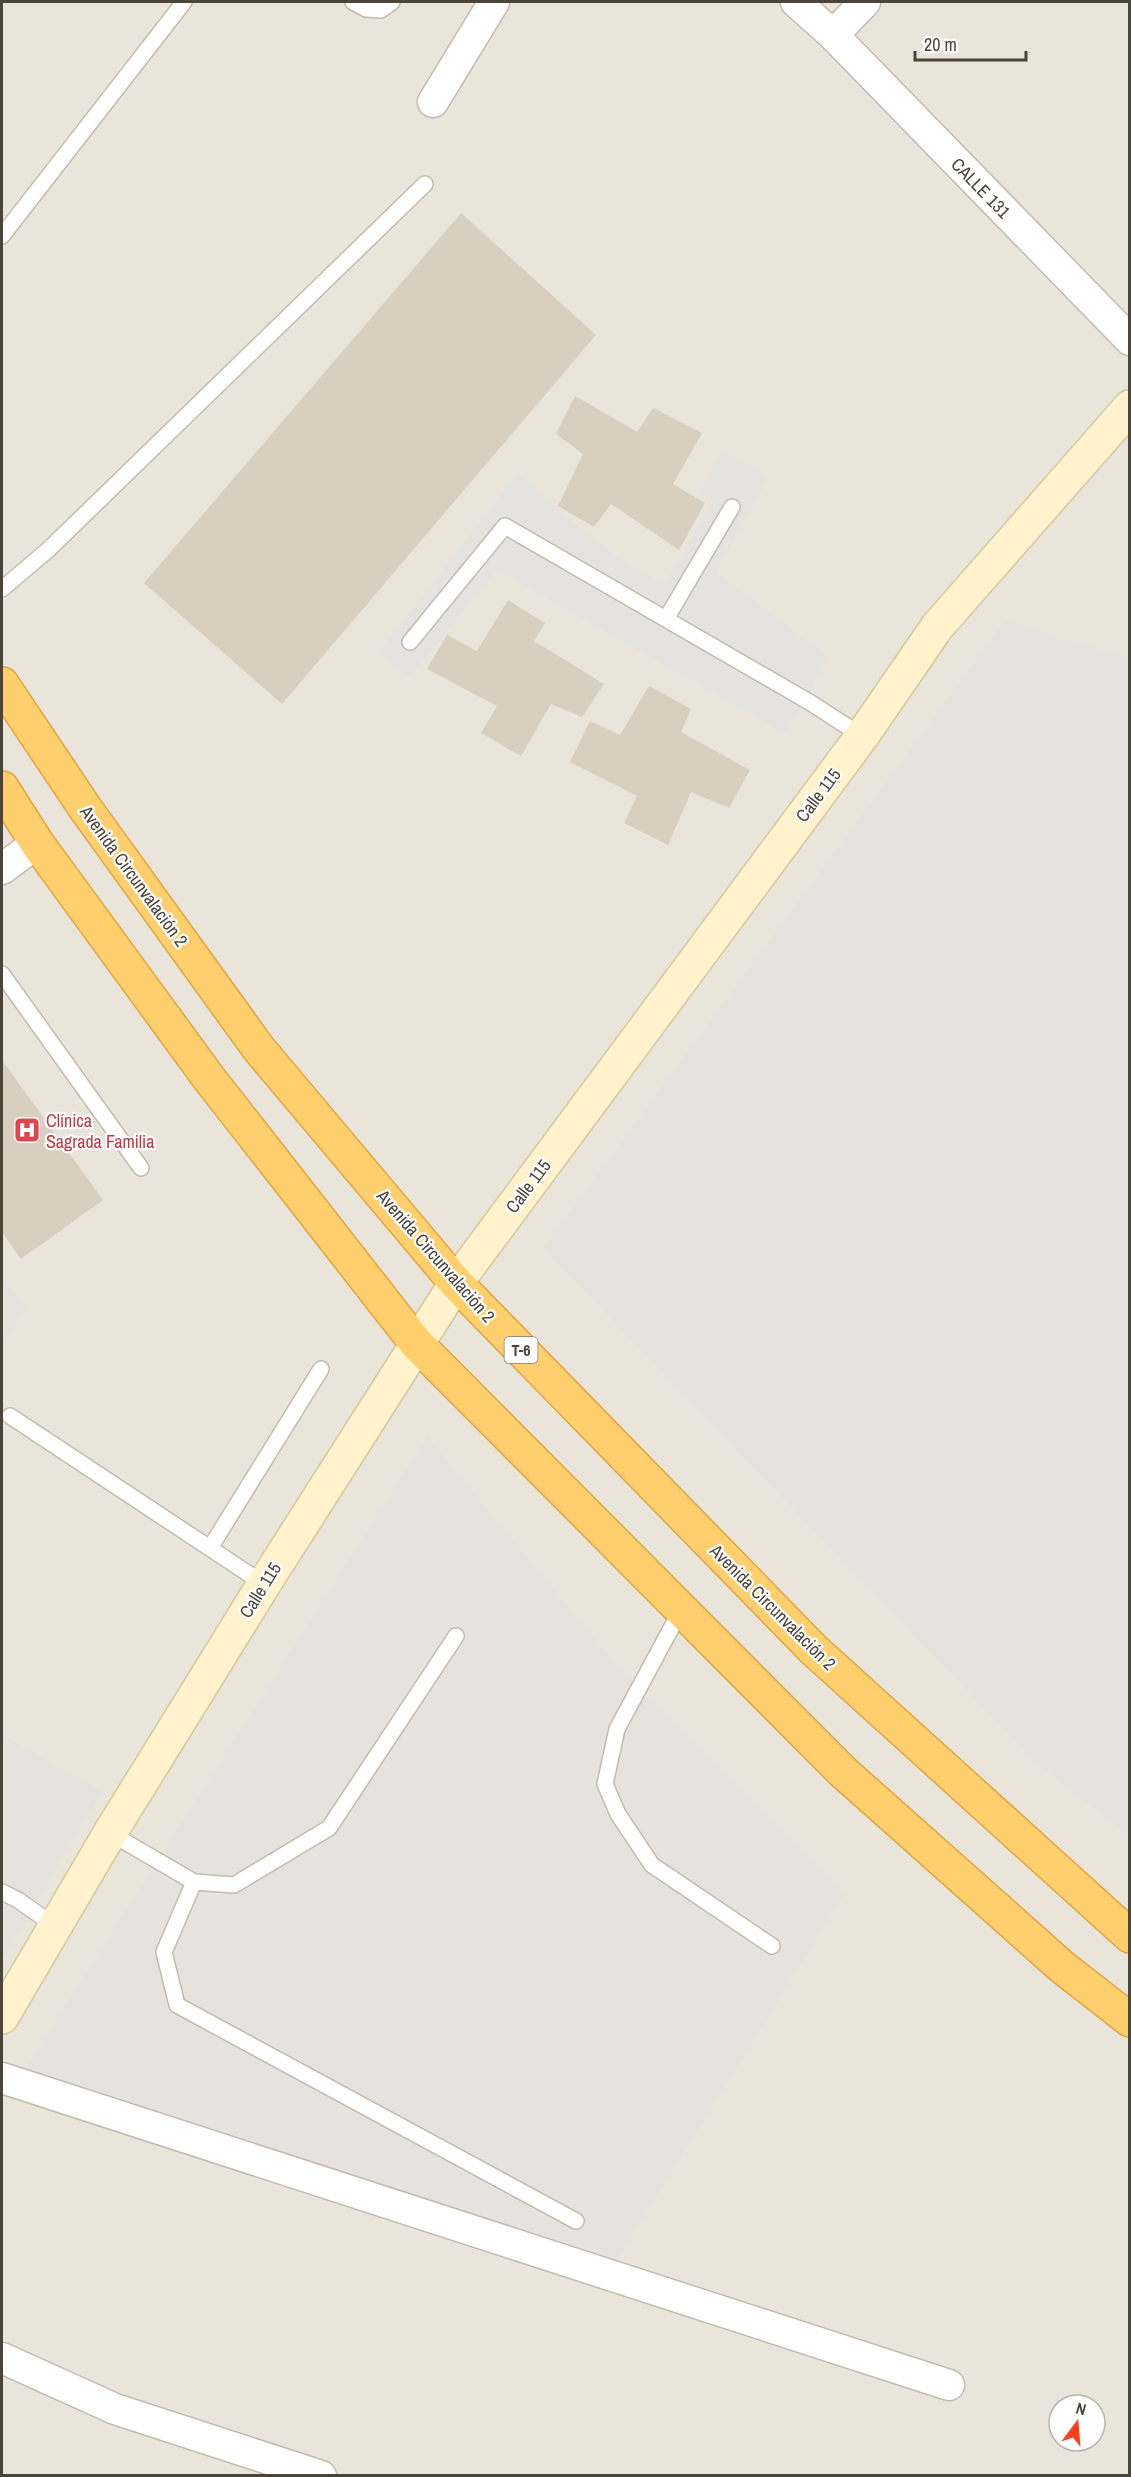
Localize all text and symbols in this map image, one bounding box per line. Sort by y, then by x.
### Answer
scale bar [915,24,1026,62]
text: 20 m [924,32,957,57]
street label: CALLE 131 [946,152,1017,224]
street label: Calle 115 [790,763,846,827]
street label: Avenida Circunvalación 2 [74,800,194,952]
place label: Clínica Sagrada Familia [46,1108,154,1154]
hospital icon: Clínica Sagrada Familia [12,1115,42,1145]
street label: Calle 115 [500,1154,556,1218]
street label: Avenida Circunvalación 2 [371,1183,501,1328]
road number: T-6 [504,1337,538,1363]
street label: Avenida Circunvalación 2 [704,1538,842,1676]
street label: Calle 115 [233,1557,287,1623]
north arrow [1047,2393,1107,2453]
text: N [1074,2397,1089,2420]

